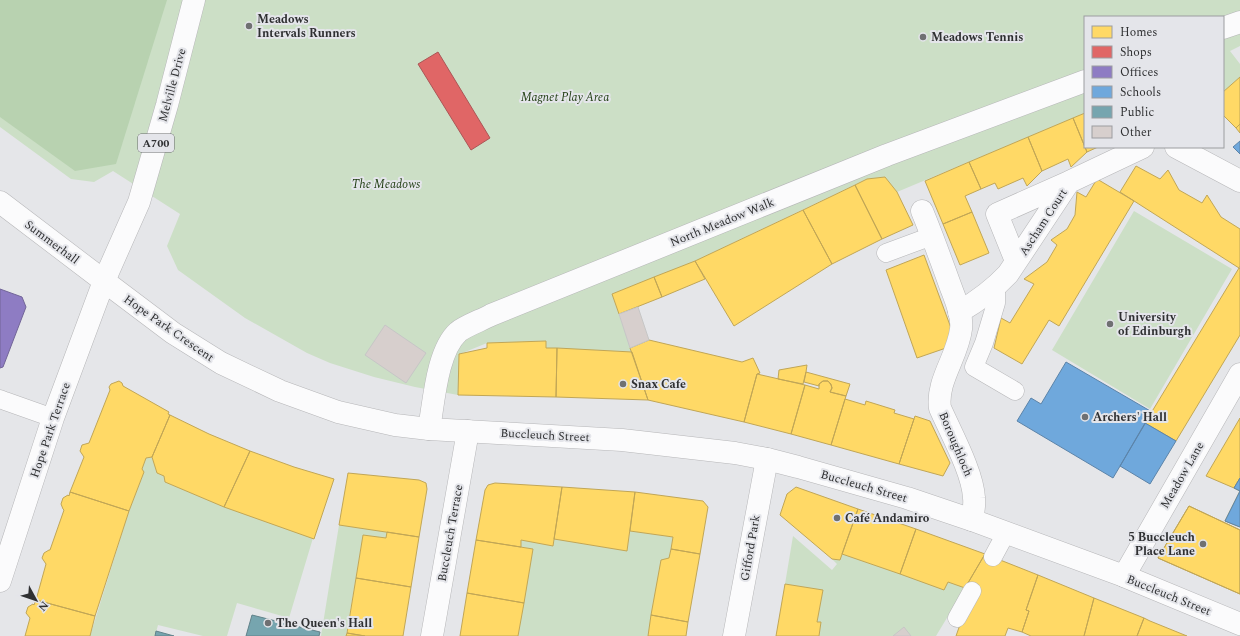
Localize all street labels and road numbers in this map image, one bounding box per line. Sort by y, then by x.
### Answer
street label: Melville Drive [154,46,191,124]
road number: A700 [138,134,174,152]
street label: Ascham Court [1015,185,1072,260]
street label: North Meadow Walk [667,193,778,252]
street label: Summerhall [20,216,83,269]
street label: Hope Park Crescent [119,290,218,367]
street label: Hope Park Terrace [25,380,76,481]
street label: Boroughloch [933,409,978,480]
street label: Buccleuch Street [500,424,590,447]
street label: Meadow Lane [1156,438,1209,512]
street label: Buccleuch Street [818,465,909,508]
street label: Buccleuch Terrace [433,483,468,583]
street label: Gifford Park [735,513,766,583]
street label: Buccleuch Street [1124,570,1214,621]

